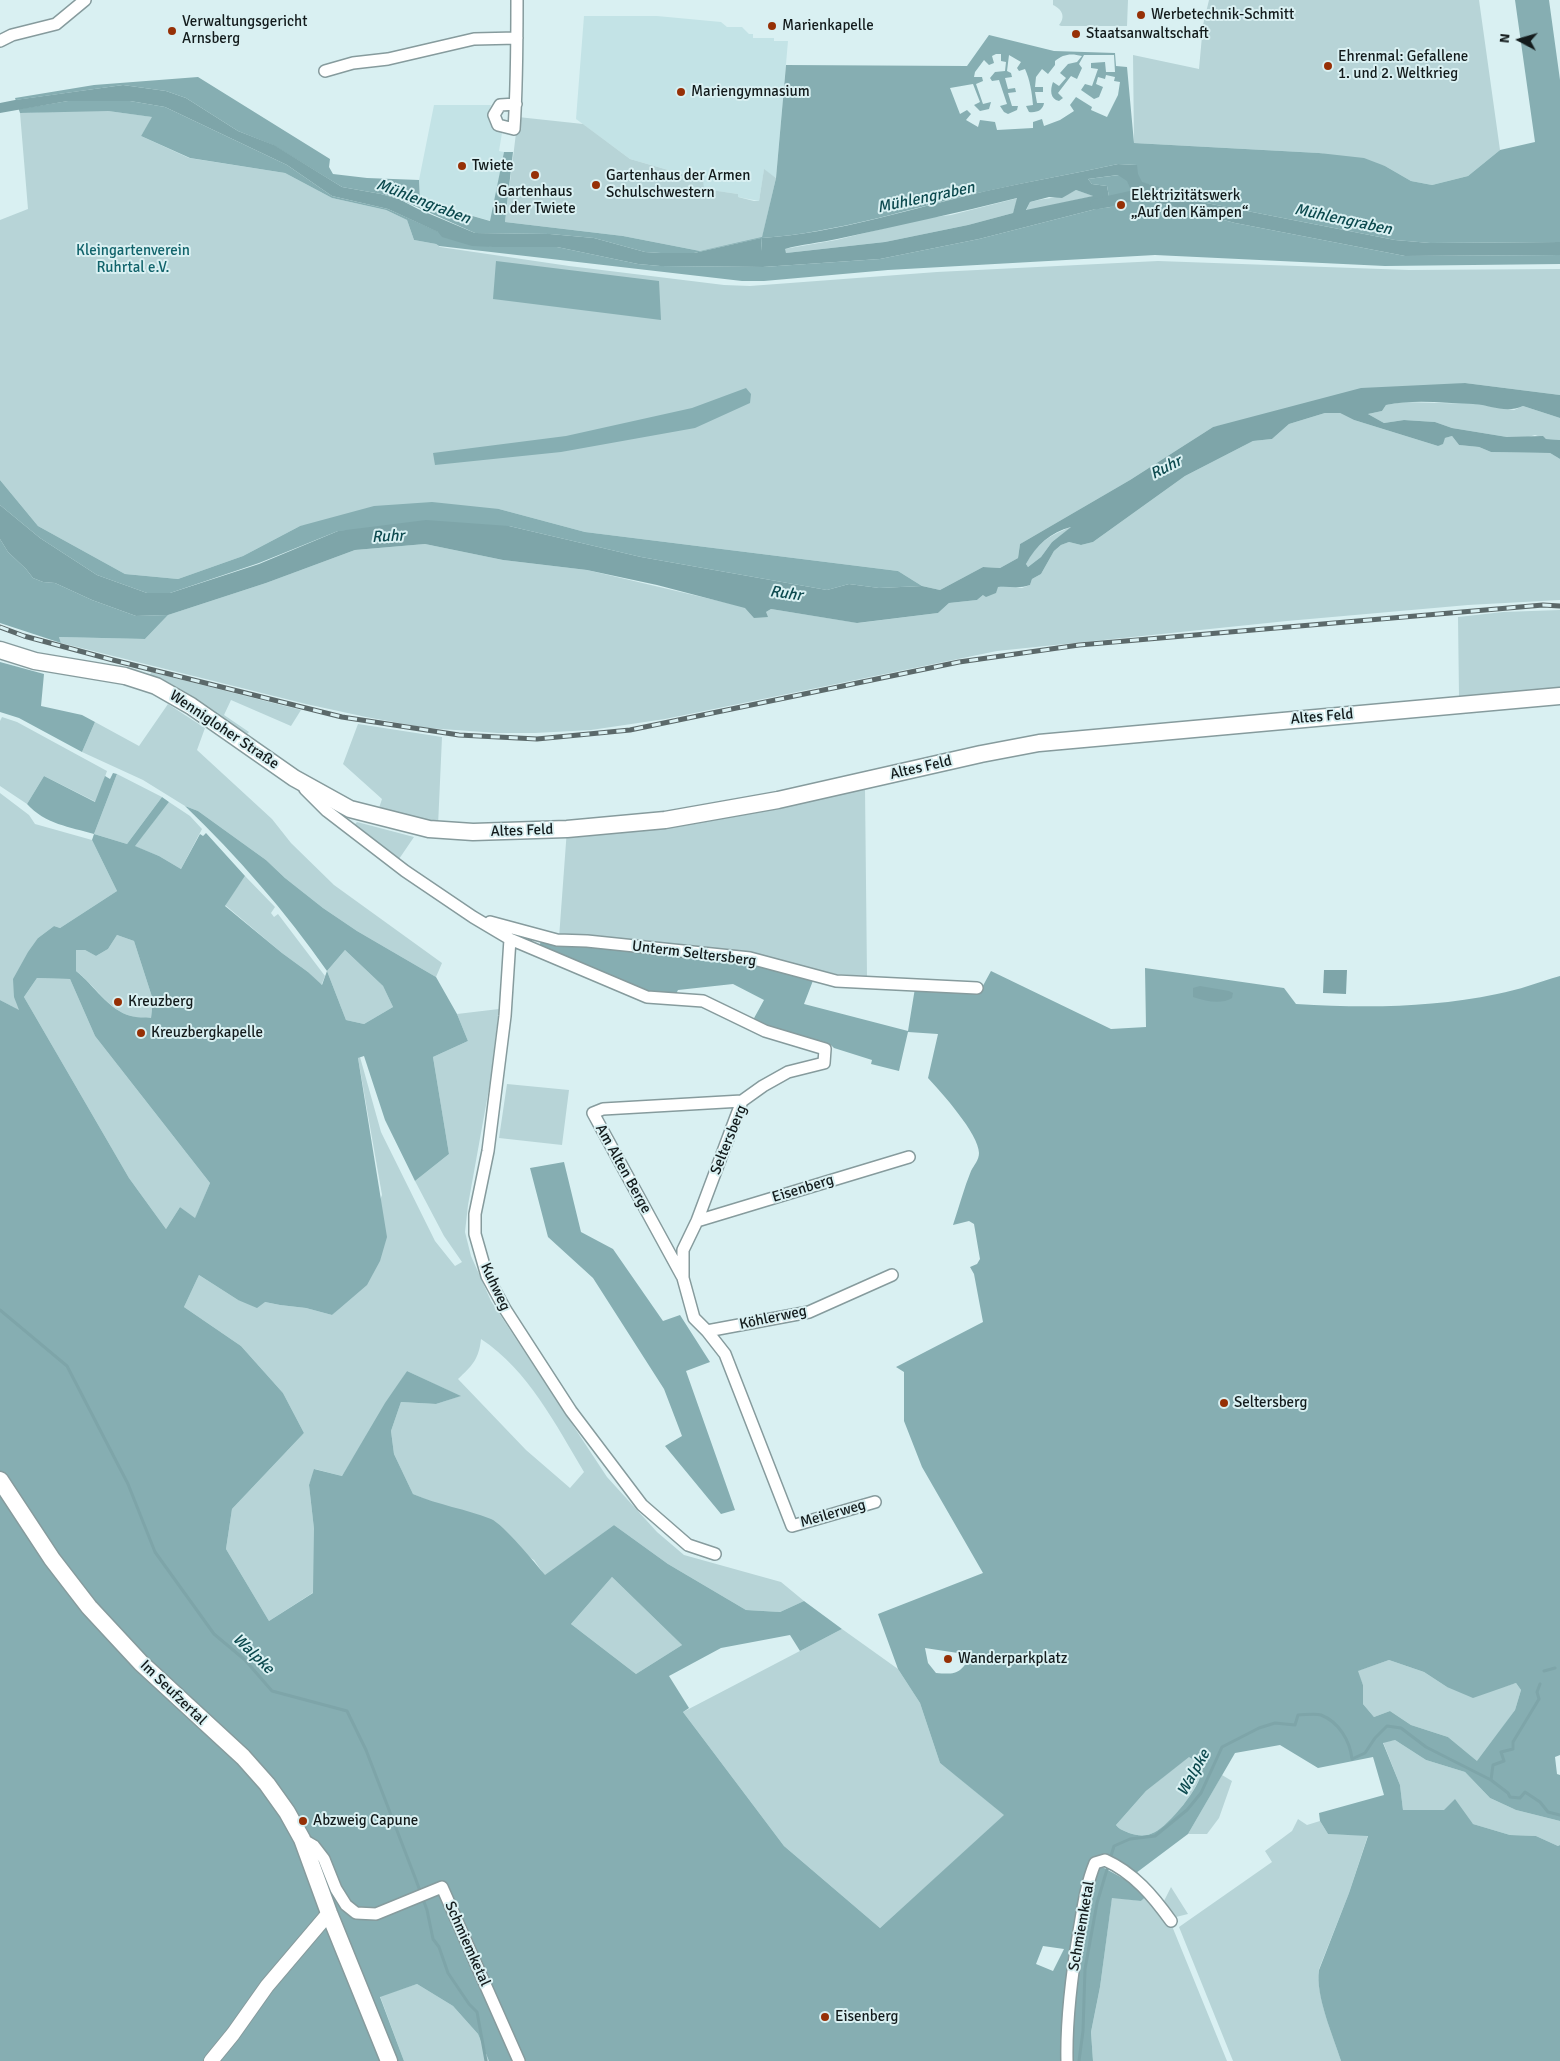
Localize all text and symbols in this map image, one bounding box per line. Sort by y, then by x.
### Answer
place label: Werbetechnik-Schmitt [1151,6,1294,24]
marker: Werbetechnik-Schmitt [1135,9,1147,21]
place label: Verwaltungsgericht Arnsberg [182,13,308,48]
north arrow [1495,15,1545,65]
place label: Marienkapelle [782,17,874,35]
marker: Marienkapelle [766,20,778,32]
marker: Verwaltungsgericht Arnsberg [166,25,178,37]
place label: Staatsanwaltschaft [1086,25,1209,43]
marker: Staatsanwaltschaft [1070,28,1082,40]
text: N [1496,33,1514,44]
place label: Ehrenmal: Gefallene 1. und 2. Weltkrieg [1338,48,1468,83]
marker: Ehrenmal: Gefallene 1. und 2. Weltkrieg [1322,60,1334,72]
place label: Mariengymnasium [691,83,810,101]
marker: Mariengymnasium [675,86,687,98]
place label: Twiete [472,157,514,175]
marker: Twiete [456,160,468,172]
place label: Gartenhaus der Armen Schulschwestern [606,167,750,202]
marker: Gartenhaus in der Twiete [529,169,541,181]
water label: Mühlengraben [373,175,473,229]
water label: Mühlengraben [876,178,976,218]
marker: Gartenhaus der Armen Schulschwestern [590,179,602,191]
place label: Gartenhaus in der Twiete [494,183,576,218]
place label: Elektrizitätswerk „Auf den Kämpen“ [1131,187,1248,222]
marker: Elektrizitätswerk „Auf den Kämpen“ [1115,199,1127,211]
water label: Mühlengraben [1293,200,1393,240]
park label: Kleingartenverein Ruhrtal e.V. [76,242,190,277]
water label: Ruhr [1147,452,1185,484]
water label: Ruhr [371,527,405,547]
water label: Ruhr [769,582,803,606]
street label: Wennigloher Straße [166,687,282,773]
street label: Altes Feld [1290,705,1354,729]
street label: Altes Feld [888,752,954,784]
street label: Altes Feld [490,821,554,841]
street label: Unterm Seltersberg [631,937,757,971]
place label: Kreuzberg [128,993,193,1011]
marker: Kreuzberg [112,996,124,1008]
place label: Kreuzbergkapelle [151,1024,263,1042]
marker: Kreuzbergkapelle [135,1027,147,1039]
street label: Seltersberg [707,1103,751,1177]
street label: Am Alten Berge [591,1121,655,1217]
street label: Eisenberg [770,1171,836,1207]
street label: Kuhweg [476,1260,514,1314]
street label: Köhlerweg [738,1302,808,1334]
place label: Seltersberg [1234,1394,1307,1412]
marker: Seltersberg [1218,1397,1230,1409]
street label: Meilerweg [798,1496,868,1532]
water label: Walpke [228,1630,278,1678]
place label: Wanderparkplatz [958,1650,1068,1668]
marker: Wanderparkplatz [942,1653,954,1665]
street label: Im Seufzertal [136,1657,210,1729]
water label: Walpke [1173,1746,1215,1800]
place label: Abzweig Capune [313,1812,418,1830]
marker: Abzweig Capune [297,1815,309,1827]
street label: Schmiemketal [1065,1880,1099,1972]
street label: Schmiemketal [440,1899,494,1989]
place label: Eisenberg [835,2008,899,2026]
marker: Eisenberg [819,2011,831,2023]

